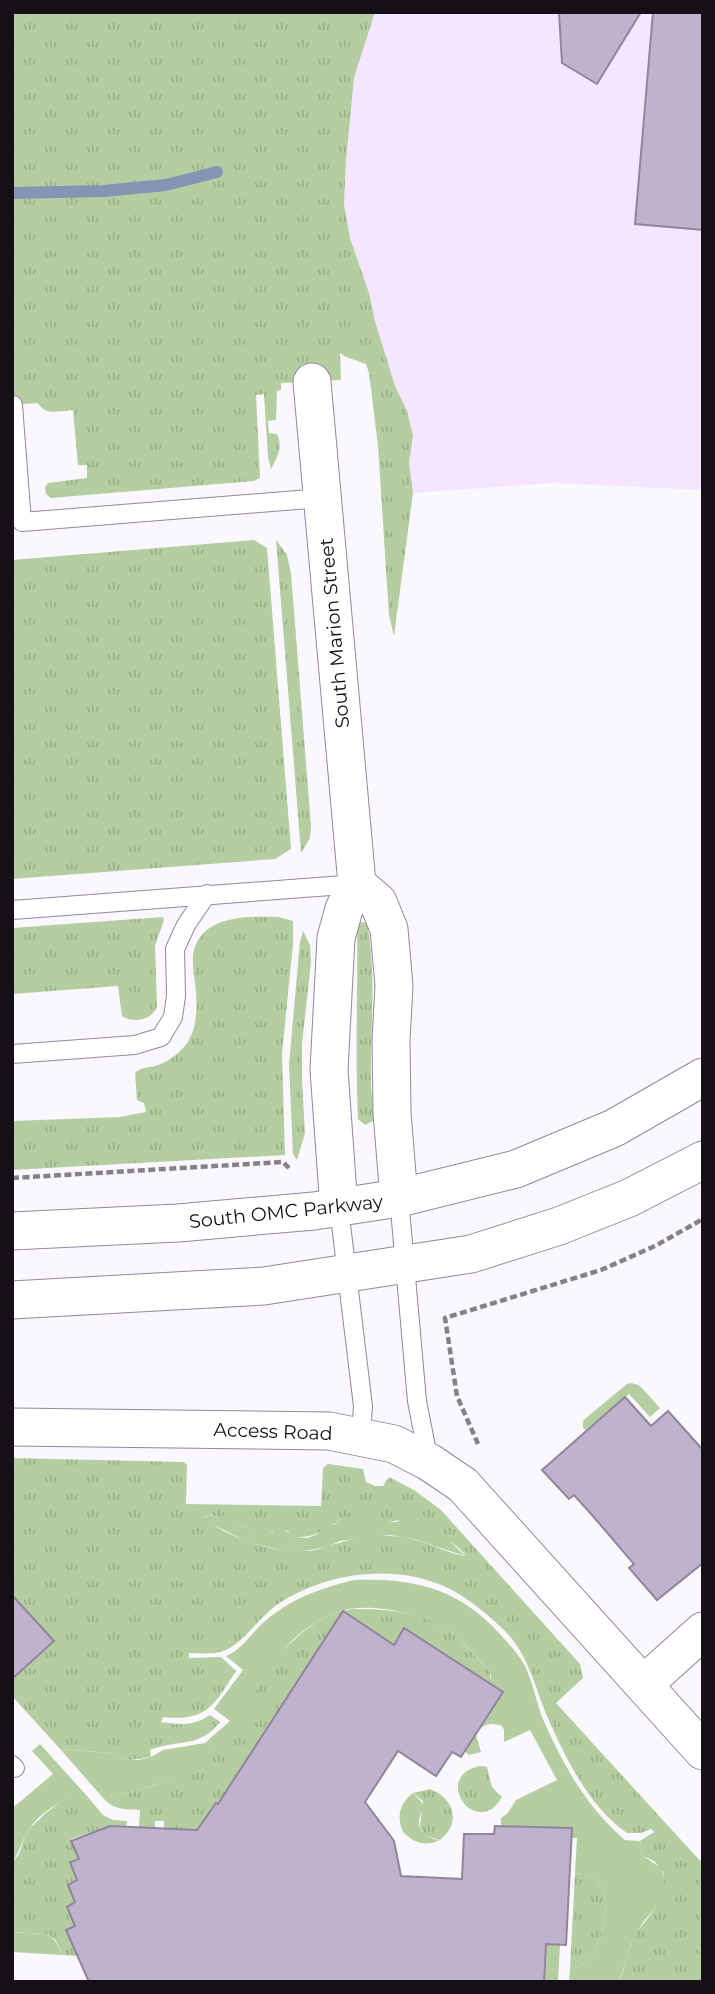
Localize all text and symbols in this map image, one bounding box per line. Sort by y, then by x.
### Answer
street label: South Marion Street [315,537,354,729]
street label: South OMC Parkway [188,1190,385,1233]
street label: Access Road [213,1418,333,1445]

